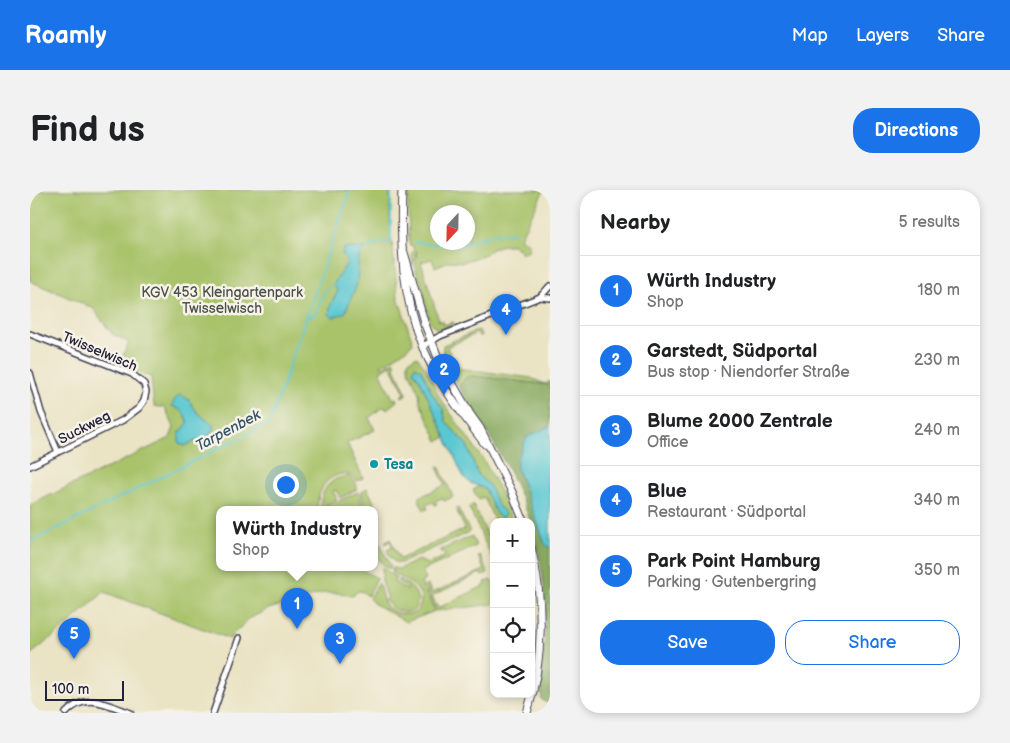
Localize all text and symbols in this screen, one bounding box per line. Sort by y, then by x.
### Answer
text: Roamly [25,21,106,50]
text: Map [792,25,828,46]
text: Layers [856,25,909,46]
text: Share [937,25,985,46]
button: Directions [853,108,980,153]
text: Find us [30,109,145,152]
north arrow [430,205,475,250]
text: Nearby [600,210,670,235]
text: 5 results [898,213,960,232]
text: Würth Industry [647,270,776,293]
text: 1 [613,281,619,300]
text: 180 m [918,281,960,300]
park label: KGV 453 Kleingartenpark Twisselwisch [141,284,303,317]
text: Shop [647,293,684,312]
pin: 4 [490,294,522,335]
street label: Twisselwisch [60,328,140,375]
text: Garstedt, Südportal [647,340,817,363]
text: 2 [611,351,621,370]
text: 230 m [914,351,960,370]
pin: 2 [428,354,460,395]
text: Bus stop · Niendorfer Straße [647,363,850,382]
water label: Tarpenbek [192,405,265,456]
street label: Suckweg [55,407,113,448]
text: Blume 2000 Zentrale [647,410,833,433]
text: 3 [611,421,621,440]
text: 240 m [914,421,960,440]
text: Office [647,433,689,452]
place label: Tesa [384,456,413,473]
marker: Tesa [368,458,380,470]
your location [273,472,299,498]
text: Blue [647,480,687,503]
text: 4 [611,491,621,510]
text: 340 m [913,491,960,510]
text: Restaurant · Südportal [647,503,806,522]
popup [216,506,378,571]
text: Würth Industry [233,518,361,541]
map controls [490,518,535,698]
button: + [490,518,535,563]
text: Shop [233,541,269,560]
text: Park Point Hamburg [647,550,821,573]
text: 5 [611,561,621,580]
text: 350 m [914,561,960,580]
button: − [490,563,535,608]
text: Parking · Gutenbergring [647,573,817,592]
pin: 1 [281,588,313,629]
button: locate [490,608,535,653]
pin: 5 [58,618,90,659]
button: Save [600,620,775,665]
button: Share [785,620,960,665]
pin: 3 [324,623,356,664]
button: layers [490,653,535,698]
scale bar [45,678,124,701]
text: 100 m [52,681,89,698]

